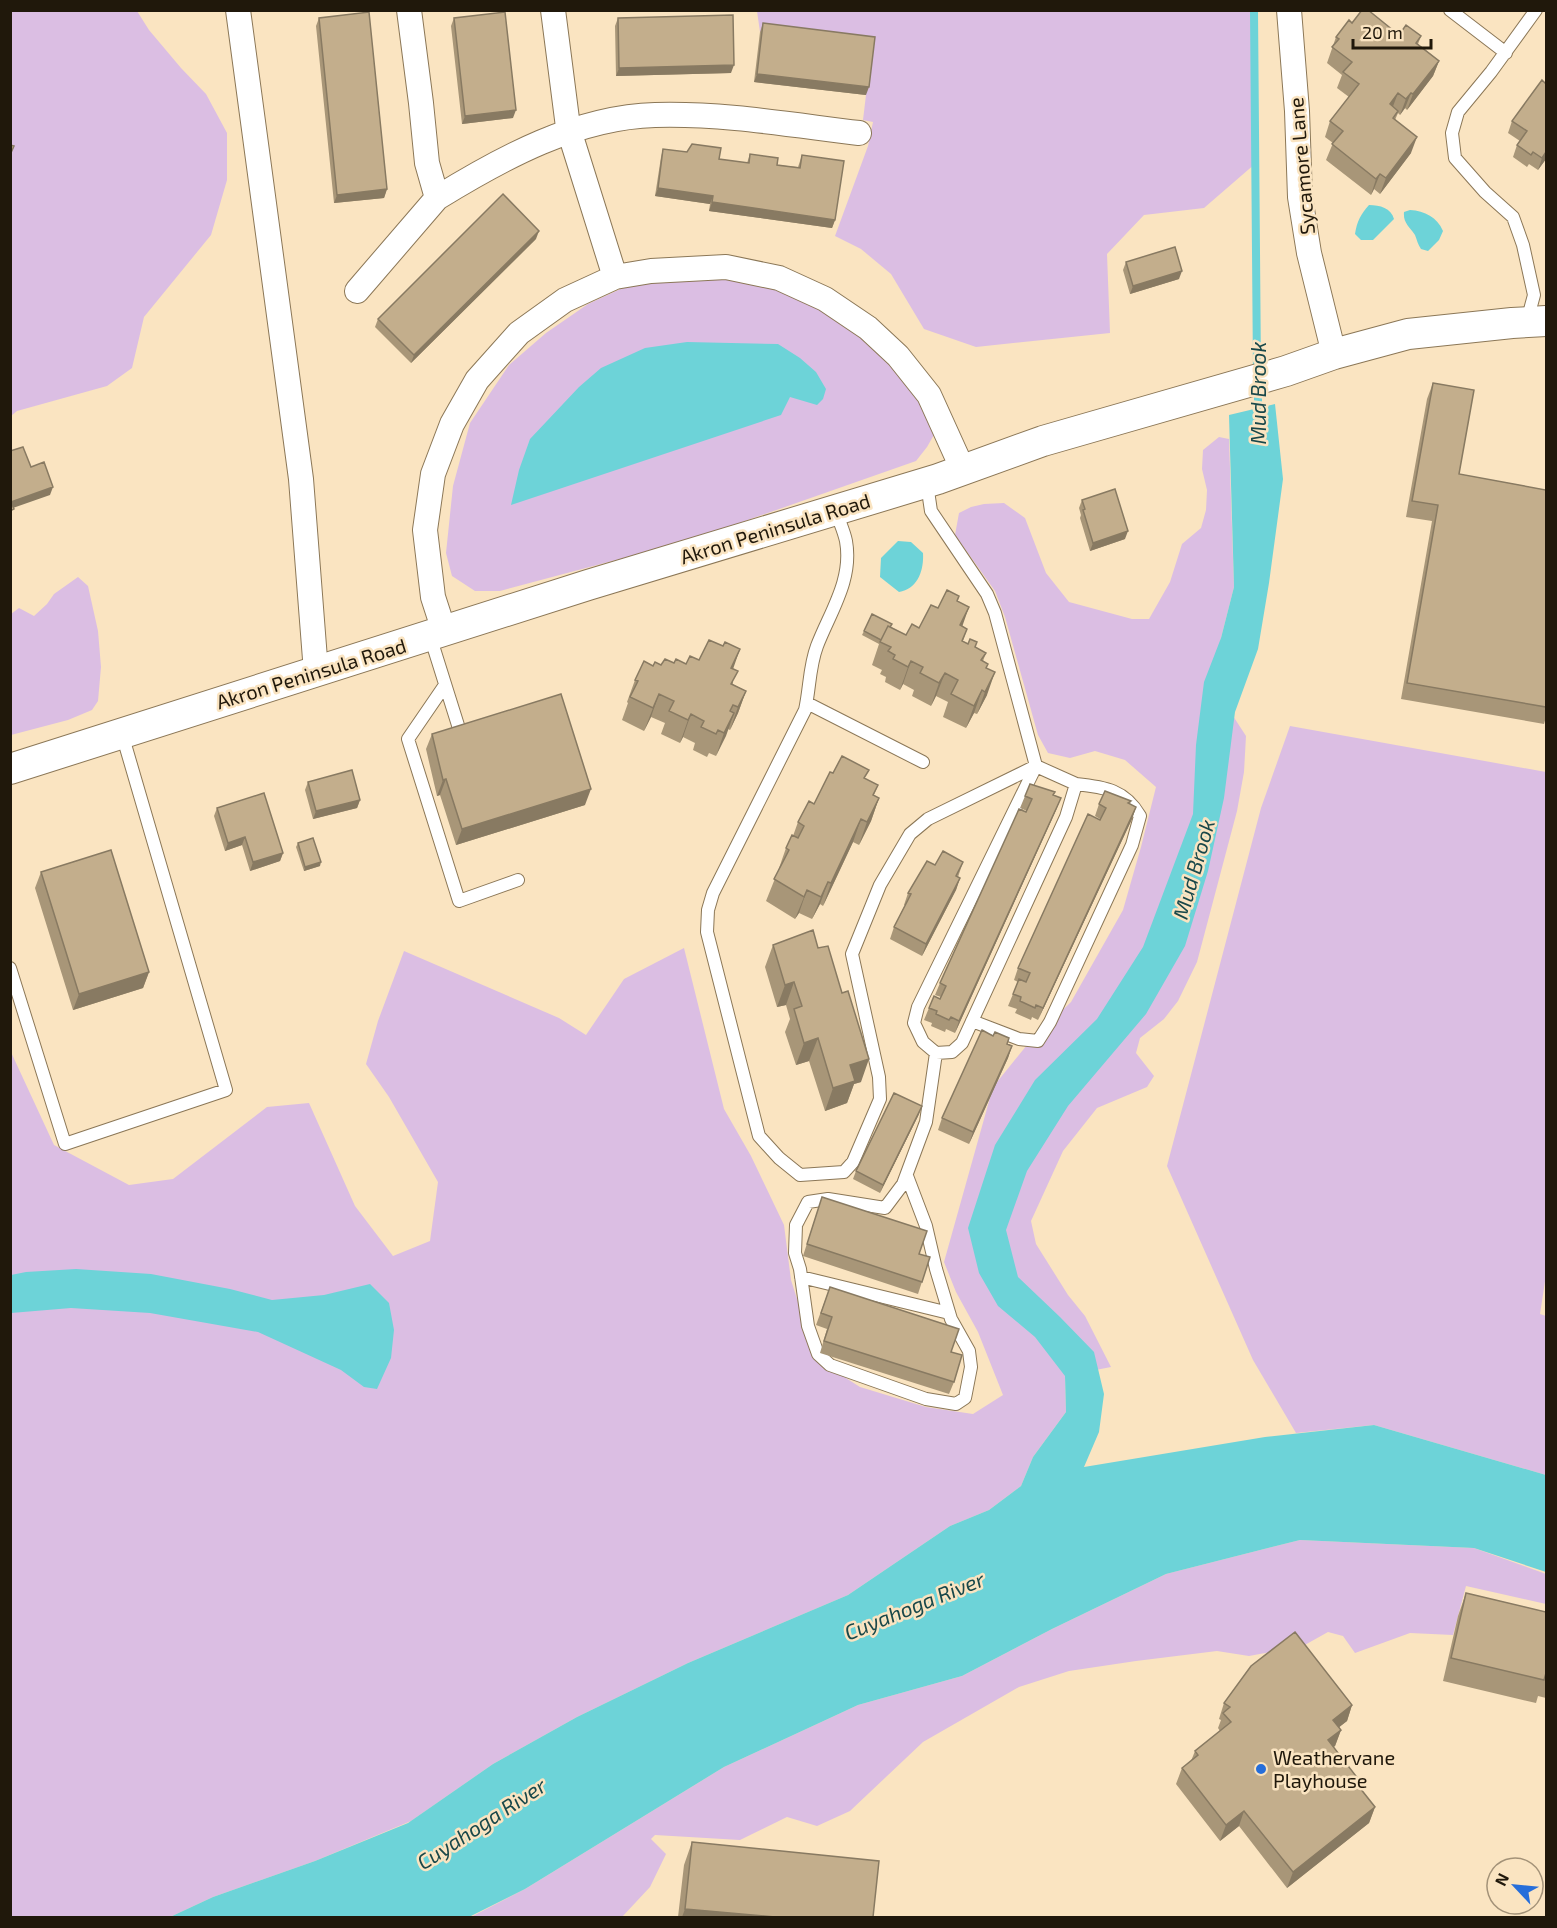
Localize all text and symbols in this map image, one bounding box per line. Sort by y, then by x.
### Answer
scale bar [1353,12,1431,50]
text: 20 m [1362,21,1403,43]
street label: Sycamore Lane [1283,96,1319,236]
water label: Mud Brook [1245,342,1270,444]
street label: Akron Peninsula Road [677,488,873,568]
street label: Akron Peninsula Road [213,633,409,713]
water label: Mud Brook [1167,816,1219,922]
water label: Cuyahoga River [840,1565,989,1645]
place label: Weathervane Playhouse [1273,1745,1395,1792]
marker: Weathervane Playhouse [1254,1762,1268,1776]
water label: Cuyahoga River [412,1772,551,1875]
north arrow [1485,1856,1545,1916]
text: N [1490,1870,1512,1889]

